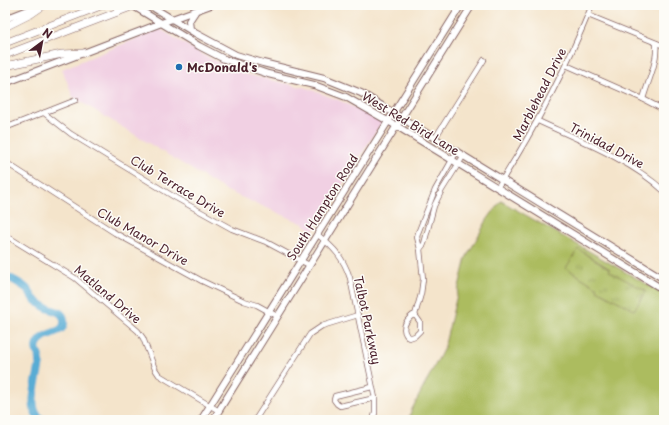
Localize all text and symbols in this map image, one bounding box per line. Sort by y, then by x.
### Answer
north arrow [22,22,62,62]
text: N [39,24,56,43]
street label: Marblehead Drive [508,44,571,144]
place label: McDonald's [187,58,257,76]
marker: McDonald's [174,62,184,72]
street label: West Red Bird Lane [359,87,463,159]
street label: Trinidad Drive [567,118,647,172]
street label: Club Terrace Drive [127,150,229,222]
street label: South Hampton Road [282,150,362,264]
street label: Club Manor Drive [94,203,192,269]
street label: Matland Drive [71,261,145,327]
street label: Talbot Parkway [350,274,386,366]

